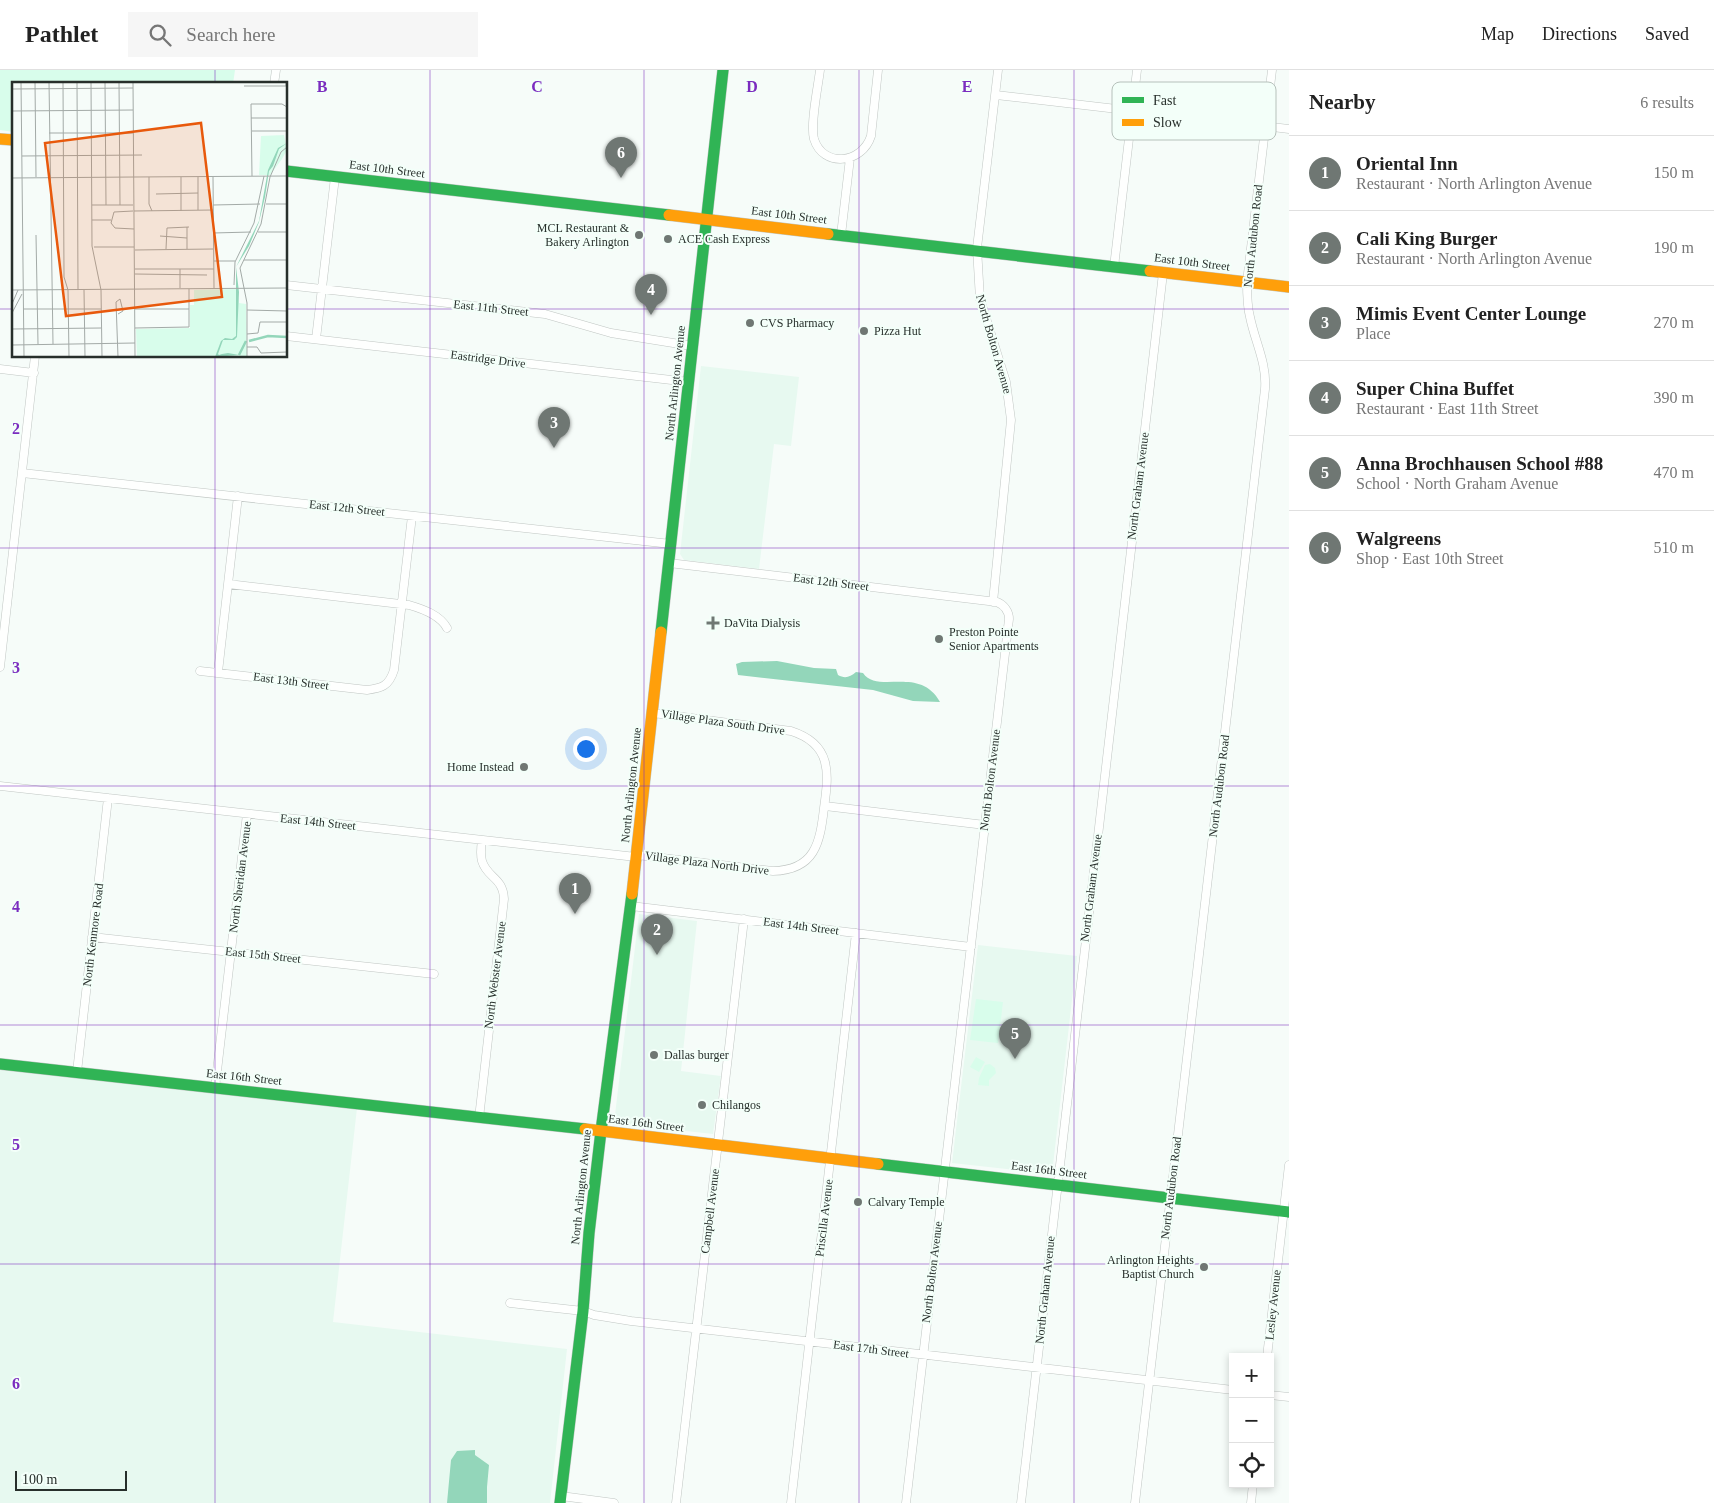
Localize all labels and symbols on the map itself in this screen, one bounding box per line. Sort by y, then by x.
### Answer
text: B [317,78,328,95]
text: C [531,78,543,95]
text: D [746,78,758,95]
text: E [962,78,972,95]
inset map [12,82,288,358]
legend [1112,82,1276,140]
text: Fast [1153,93,1176,108]
text: Slow [1153,115,1183,130]
pin: 6 [605,137,637,178]
street label: East 10th Street [348,157,426,181]
street label: North Audubon Road [1241,184,1265,288]
street label: East 10th Street [750,203,828,227]
place label: MCL Restaurant & Bakery Arlington [537,221,630,249]
marker: MCL Restaurant & Bakery Arlington [633,229,645,241]
place label: ACE Cash Express [678,232,770,246]
marker: ACE Cash Express [662,233,674,245]
street label: East 10th Street [1153,250,1231,274]
pin: 4 [635,274,667,315]
street label: North Bolton Avenue [973,293,1015,395]
street label: East 11th Street [453,297,530,319]
place label: CVS Pharmacy [760,316,834,330]
marker: CVS Pharmacy [744,317,756,329]
place label: Pizza Hut [874,324,922,338]
street label: North Arlington Avenue [662,325,688,441]
marker: Pizza Hut [858,325,870,337]
street label: Eastridge Drive [450,347,526,371]
pin: 3 [538,407,570,448]
text: 2 [12,420,20,437]
street label: North Graham Avenue [1124,431,1152,541]
street label: East 12th Street [308,497,386,519]
street label: East 12th Street [792,570,870,594]
marker: DaVita Dialysis [706,616,720,630]
place label: DaVita Dialysis [724,616,801,630]
place label: Preston Pointe Senior Apartments [949,625,1039,653]
marker: Preston Pointe Senior Apartments [933,633,945,645]
text: 3 [12,659,20,676]
street label: East 13th Street [252,669,330,693]
street label: Village Plaza South Drive [660,706,786,738]
street label: North Arlington Avenue [618,727,644,843]
street label: North Bolton Avenue [977,728,1003,832]
street label: North Audubon Road [1206,734,1232,838]
your location [573,736,599,762]
place label: Home Instead [447,760,514,774]
marker: Home Instead [518,761,530,773]
street label: East 14th Street [279,811,357,833]
street label: North Sheridan Avenue [226,820,254,934]
street label: North Graham Avenue [1077,833,1105,943]
street label: Village Plaza North Drive [644,848,770,878]
pin: 1 [559,873,591,914]
street label: North Kenmore Road [80,883,106,987]
text: 4 [12,898,20,915]
pin: 2 [641,914,673,955]
street label: East 14th Street [762,914,840,938]
street label: North Webster Avenue [481,920,509,1030]
street label: East 15th Street [224,944,302,966]
pin: 5 [999,1018,1031,1059]
place label: Dallas burger [664,1048,729,1062]
marker: Dallas burger [648,1049,660,1061]
street label: East 16th Street [205,1066,283,1088]
place label: Chilangos [712,1098,761,1112]
marker: Chilangos [696,1099,708,1111]
street label: East 16th Street [607,1111,685,1135]
street label: North Arlington Avenue [568,1129,594,1245]
text: 5 [12,1136,20,1153]
street label: North Audubon Road [1158,1136,1184,1240]
street label: East 16th Street [1010,1158,1088,1182]
street label: Campbell Avenue [698,1168,722,1254]
street label: Priscilla Avenue [812,1178,836,1258]
place label: Calvary Temple [868,1195,945,1209]
marker: Calvary Temple [852,1196,864,1208]
street label: North Bolton Avenue [919,1220,945,1324]
street label: North Graham Avenue [1032,1235,1058,1345]
place label: Arlington Heights Baptist Church [1107,1253,1194,1281]
marker: Arlington Heights Baptist Church [1198,1261,1210,1273]
street label: Lesley Avenue [1262,1269,1284,1341]
street label: East 17th Street [832,1337,910,1361]
text: 6 [12,1375,20,1392]
scale bar [15,1468,128,1491]

